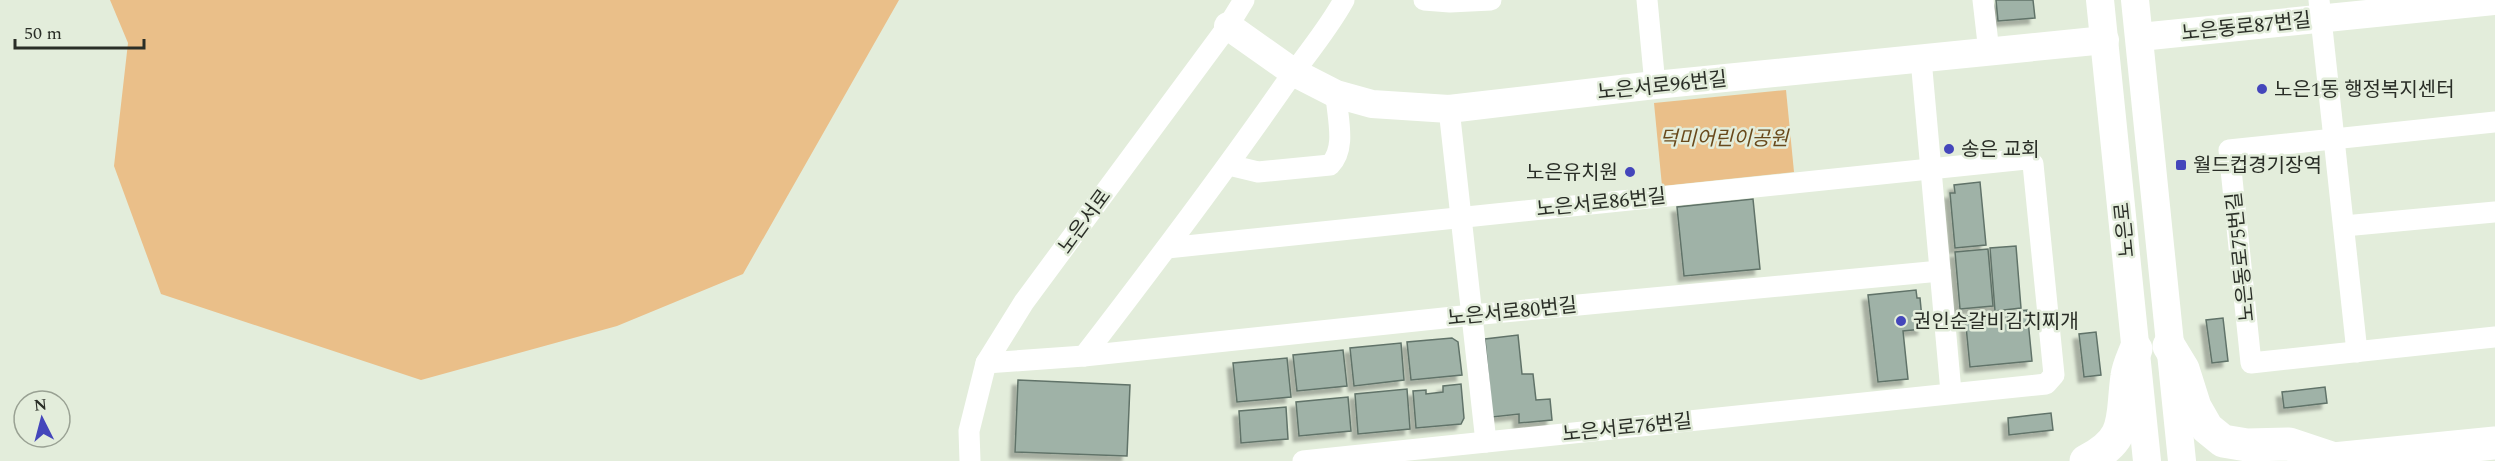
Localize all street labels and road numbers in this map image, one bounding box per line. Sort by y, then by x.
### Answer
street label: 노은동로87번길 [2180,5,2313,49]
street label: 노은서로96번길 [1596,64,1729,108]
street label: 노은서로86번길 [1535,181,1668,225]
street label: 노은서로 [1051,183,1119,260]
street label: 노은동로75번길 [2219,190,2263,323]
street label: 노은로 [2107,201,2143,259]
street label: 노은서로80번길 [1446,290,1579,334]
street label: 노은서로76번길 [1561,406,1694,450]

